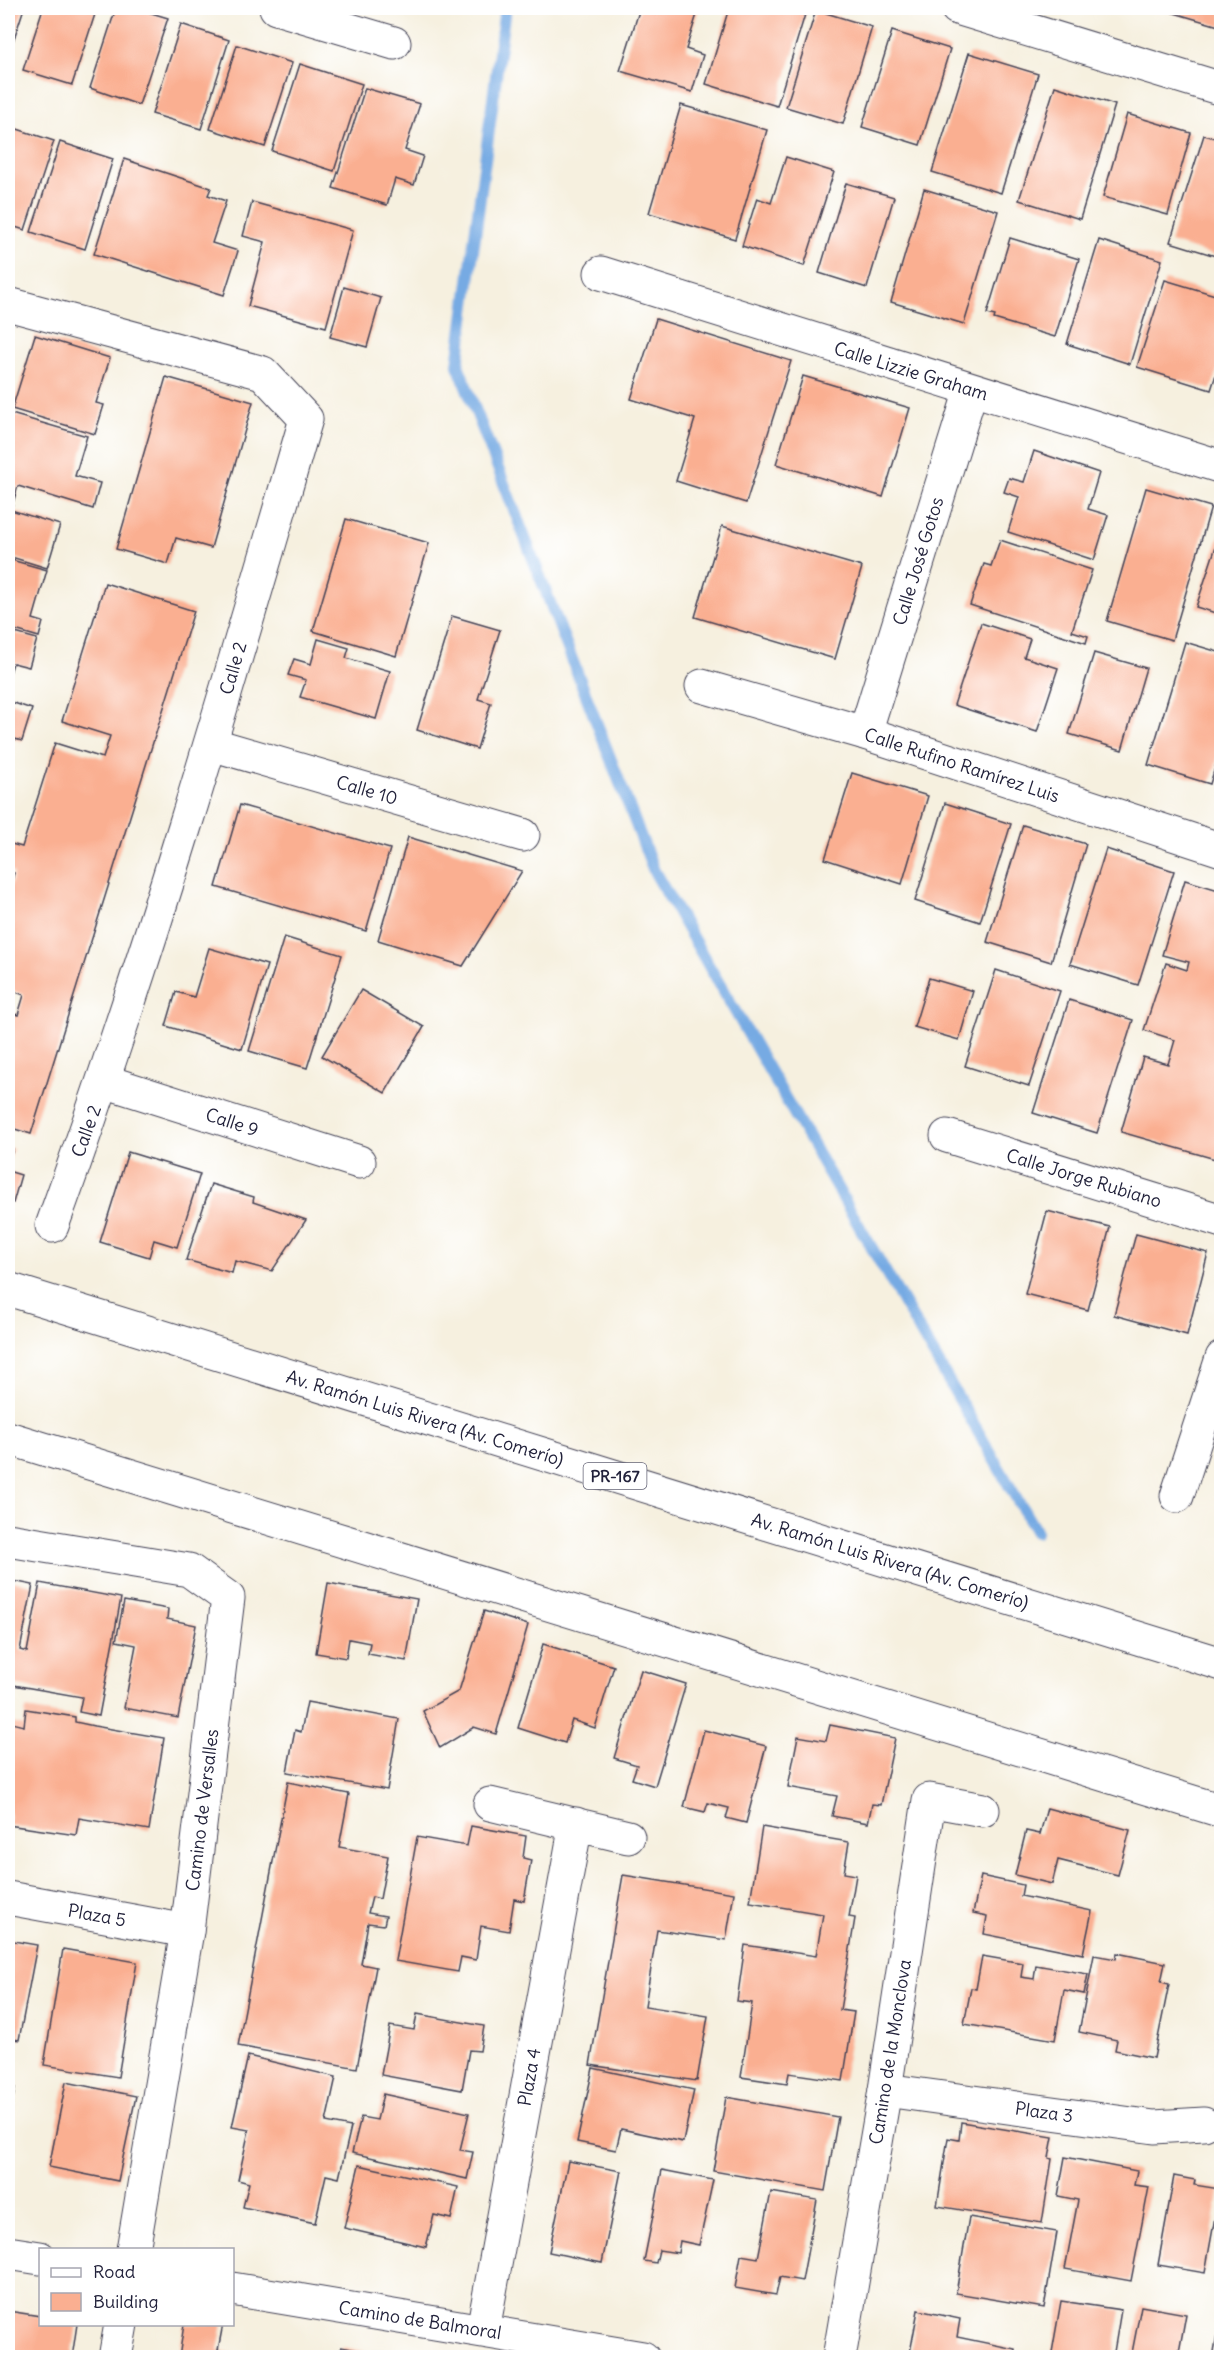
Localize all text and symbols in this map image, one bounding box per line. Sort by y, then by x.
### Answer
street label: Calle Lizzie Graham [831,337,991,405]
street label: Calle José Gotos [888,494,948,628]
street label: Calle 2 [215,639,252,697]
street label: Calle Rufino Ramírez Luis [862,723,1062,807]
street label: Calle 10 [334,770,400,810]
street label: Calle 2 [66,1102,106,1160]
street label: Calle 9 [203,1103,261,1141]
street label: Calle Jorge Rubiano [1004,1143,1164,1213]
street label: Av. Ramón Luis Rivera (Av. Comerío) [284,1365,566,1471]
road number: PR-167 [584,1463,646,1489]
street label: Av. Ramón Luis Rivera (Av. Comerío) [749,1508,1031,1614]
street label: Camino de Versalles [181,1728,223,1892]
street label: Plaza 5 [66,1899,128,1931]
street label: Camino de la Monclova [864,1958,916,2146]
street label: Plaza 4 [513,2046,545,2108]
street label: Plaza 3 [1013,2097,1075,2127]
legend [39,2248,234,2326]
text: Road [93,2260,136,2283]
text: Building [93,2290,158,2313]
street label: Camino de Balmoral [337,2296,503,2344]

